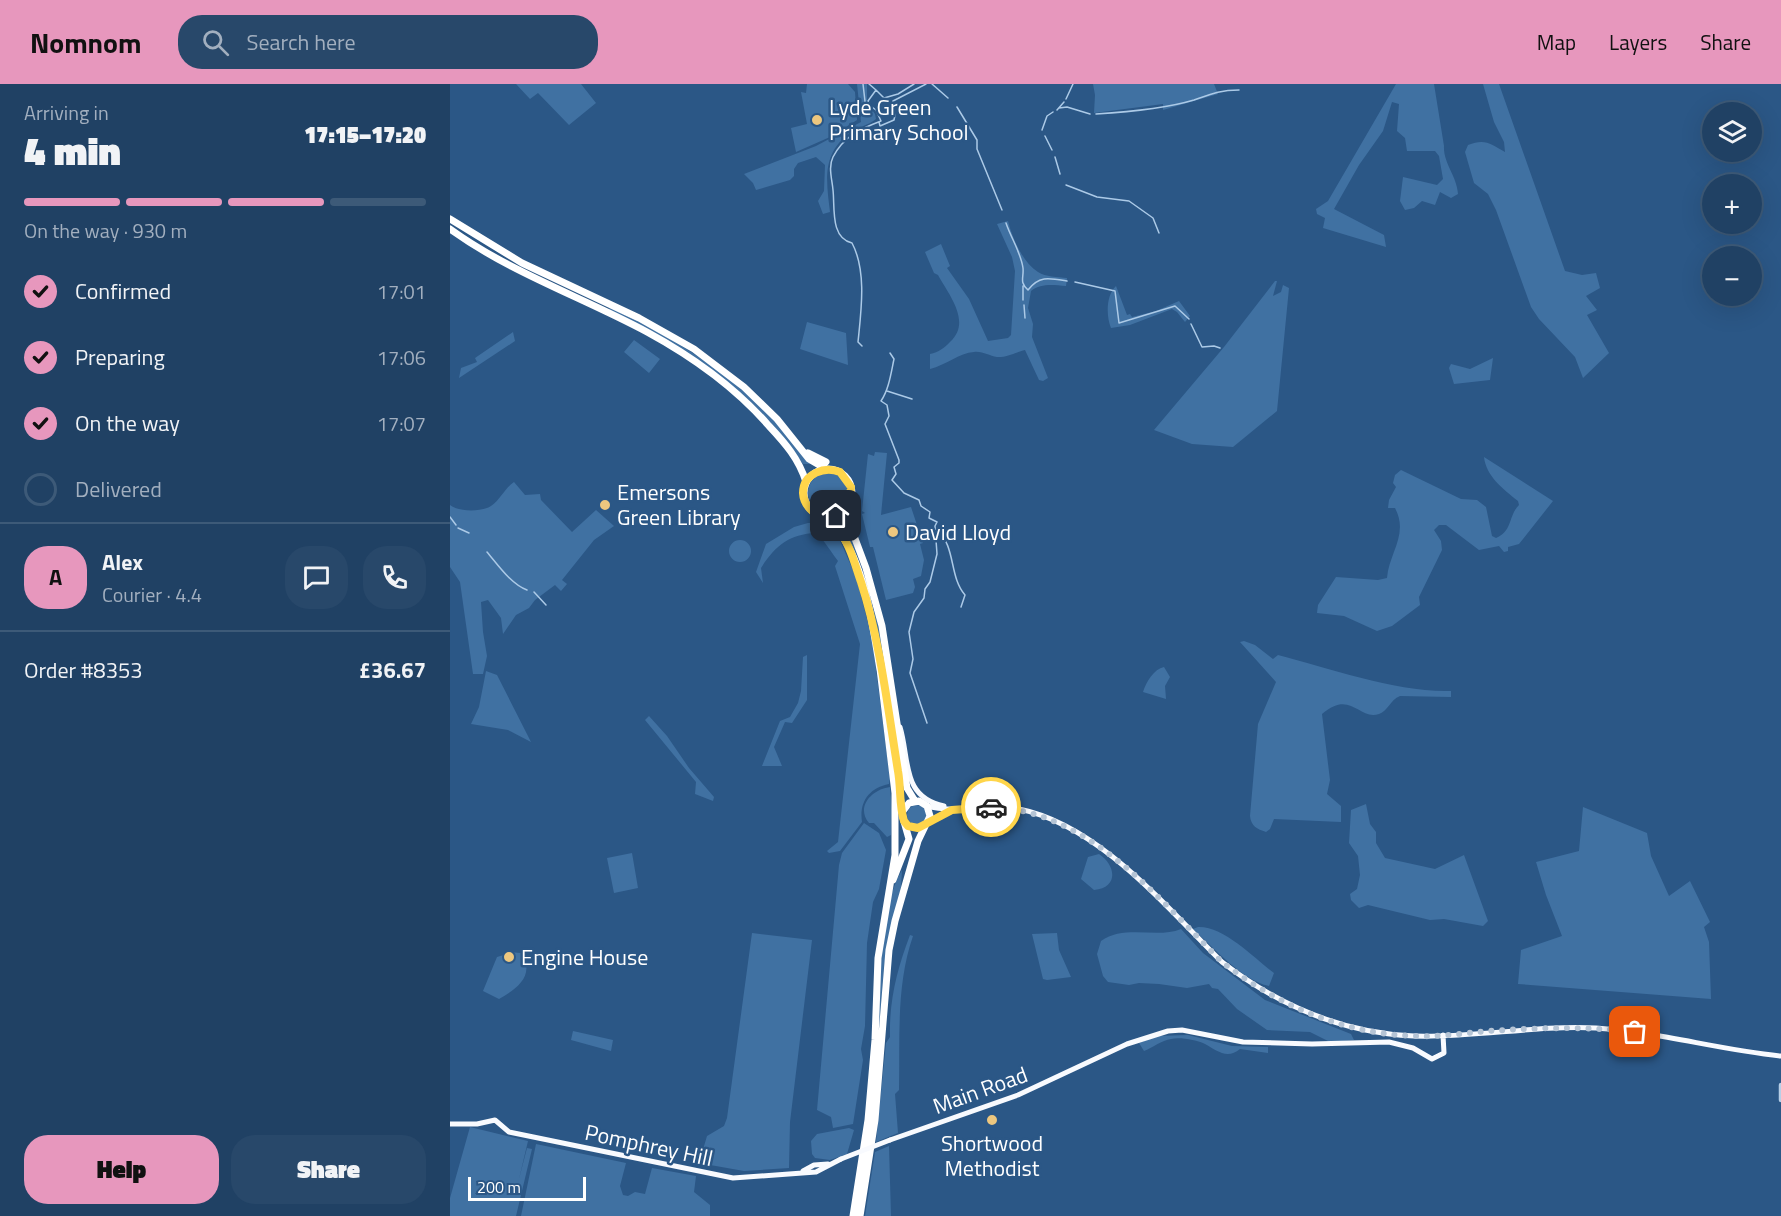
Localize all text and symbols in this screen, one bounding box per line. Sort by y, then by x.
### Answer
search box [178,15,598,69]
text: Nomnom [30,21,142,64]
text: Search here [247,25,356,59]
icon: search [199,26,232,59]
text: Map [1537,26,1576,58]
text: Layers [1609,26,1667,58]
text: Share [1700,26,1751,58]
place label: Lyde Green Primary School [829,90,969,149]
text: Arriving in [24,97,109,128]
map controls [1702,102,1762,306]
button: layers [1702,102,1762,162]
marker: Lyde Green Primary School [810,113,824,127]
text: 17:15–17:20 [304,118,426,152]
text: 4 min [24,121,121,180]
button: + [1702,174,1762,234]
text: On the way · 930 m [24,215,187,246]
button: − [1702,246,1762,306]
text: Confirmed [75,274,171,308]
icon: check [24,275,57,308]
text: 17:01 [377,276,426,307]
text: Preparing [75,340,165,374]
icon: check [24,341,57,374]
text: 17:06 [377,342,426,373]
text: On the way [75,406,180,440]
icon: check [24,407,57,440]
text: 17:07 [377,408,426,439]
text: Delivered [75,472,162,506]
place label: Emersons Green Library [617,475,741,534]
pin [810,490,861,541]
marker: Emersons Green Library [598,498,612,512]
icon: home [819,499,852,532]
place label: David Lloyd [905,515,1011,549]
marker: David Lloyd [886,525,900,539]
text: Alex [102,545,143,579]
button: chat [285,546,348,609]
button: phone [363,546,426,609]
text: A [49,560,62,594]
text: Courier · 4.4 [102,579,202,610]
text: Order #8353 [24,653,143,687]
text: £36.67 [359,653,426,687]
courier [961,777,1021,837]
icon: car [975,791,1008,824]
place label: Engine House [521,940,648,974]
marker: Engine House [502,950,516,964]
pin [1609,1006,1660,1057]
icon: bag [1618,1015,1651,1048]
street label: Main Road [928,1057,1032,1123]
marker: Shortwood Methodist [985,1113,999,1127]
street label: Pomphrey Hill [582,1115,716,1175]
place label: Shortwood Methodist [941,1126,1043,1185]
button: Help [24,1135,219,1204]
button: Share [231,1135,426,1204]
scale bar [468,1174,586,1202]
text: 200 m [477,1175,521,1199]

